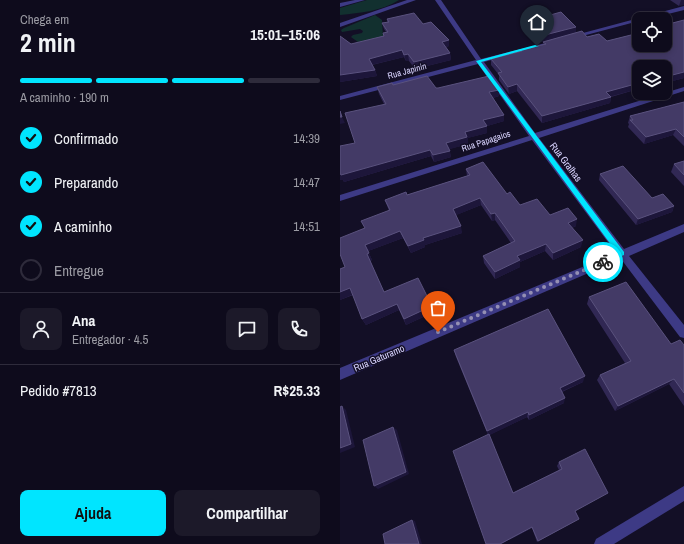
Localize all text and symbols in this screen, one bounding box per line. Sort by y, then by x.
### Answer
pin [520,5,554,46]
text: Chega em [20,11,69,28]
icon: home [526,11,548,33]
map controls [632,12,672,100]
button: locate [632,12,672,52]
text: 15:01–15:06 [250,24,320,45]
text: 2 min [20,25,76,60]
street label: Rua Japinin [386,60,428,82]
button: layers [632,60,672,100]
text: A caminho · 190 m [20,89,109,106]
icon: check [20,127,42,149]
street label: Rua Papagaios [460,127,512,155]
text: Confirmado [54,128,118,149]
text: 14:39 [293,130,320,147]
street label: Rua Gralhas [547,140,585,184]
icon: check [20,171,42,193]
text: Preparando [54,172,118,193]
text: 14:47 [293,174,320,191]
icon: check [20,215,42,237]
text: A caminho [54,216,112,237]
text: 14:51 [293,218,320,235]
courier [583,242,623,282]
icon: bike [592,251,614,273]
text: Entregue [54,260,104,281]
pin [421,291,455,332]
icon: bag [427,297,449,319]
button: person [20,308,62,350]
button: chat [226,308,268,350]
button: phone [278,308,320,350]
text: Ana [72,310,95,331]
text: Entregador · 4.5 [72,331,148,348]
street label: Rua Gaturamo [352,341,407,374]
text: Pedido #7813 [20,380,97,401]
text: R$25.33 [273,380,320,401]
button: Ajuda [20,490,166,536]
button: Compartilhar [174,490,320,536]

